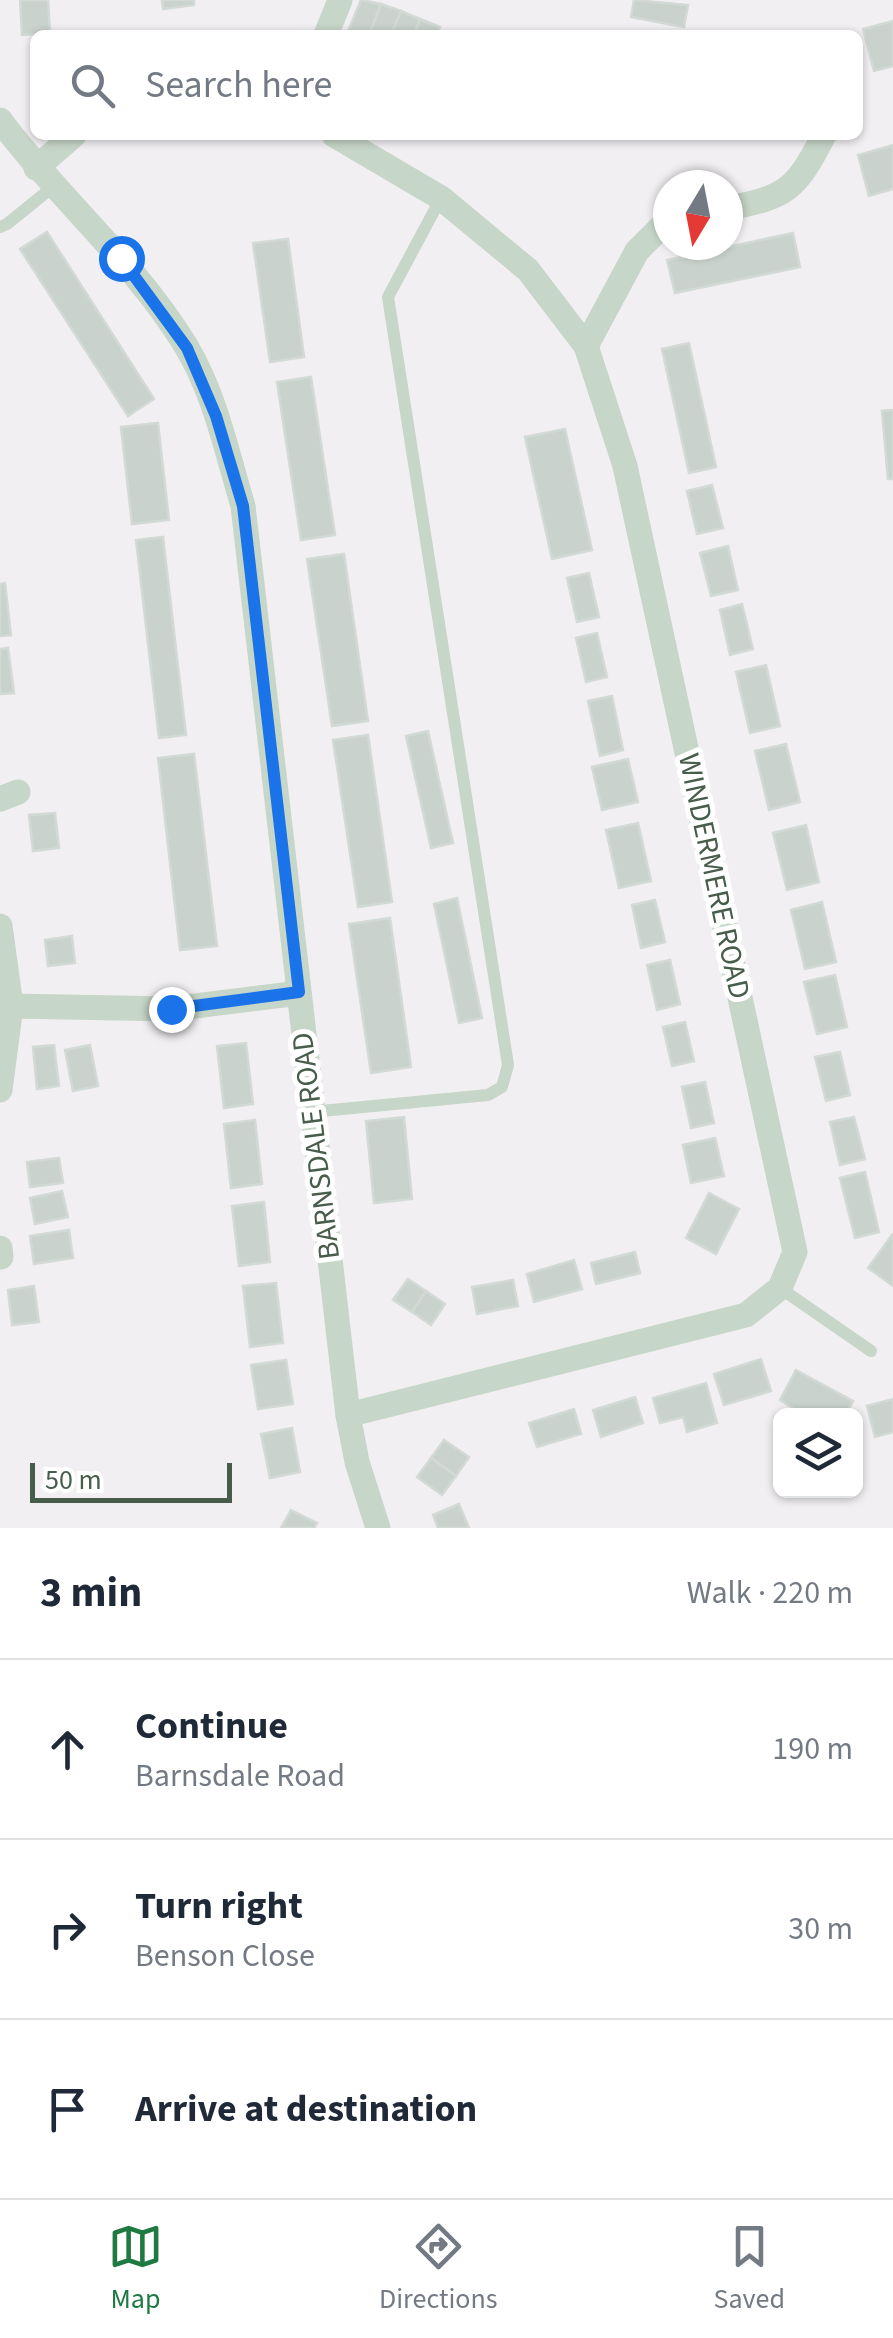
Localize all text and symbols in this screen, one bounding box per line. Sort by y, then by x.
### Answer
search box [30,30,863,140]
icon: search [65,58,120,113]
text: Search here [145,58,332,112]
north arrow [653,170,743,260]
route start [99,236,145,282]
street label: WINDERMERE ROAD [667,749,761,1003]
route end [149,987,195,1033]
street label: BARNSDALE ROAD [281,1030,351,1262]
map controls [773,1408,863,1498]
button: layers [773,1408,863,1498]
scale bar [30,1458,232,1502]
text: 50 m [45,1460,102,1500]
text: 3 min [40,1563,142,1623]
text: Walk · 220 m [687,1570,853,1616]
text: Continue [135,1699,288,1753]
icon: ahead [40,1722,95,1777]
text: 190 m [772,1726,853,1772]
text: Barnsdale Road [135,1753,345,1799]
text: Turn right [135,1879,303,1933]
icon: right [40,1902,95,1957]
text: 30 m [788,1906,853,1952]
text: Benson Close [135,1933,315,1979]
icon: arrive [40,2082,95,2137]
text: Arrive at destination [135,2082,477,2136]
tab: Map [108,2219,163,2319]
tab: Directions [379,2219,498,2319]
tab: Saved [714,2219,785,2319]

